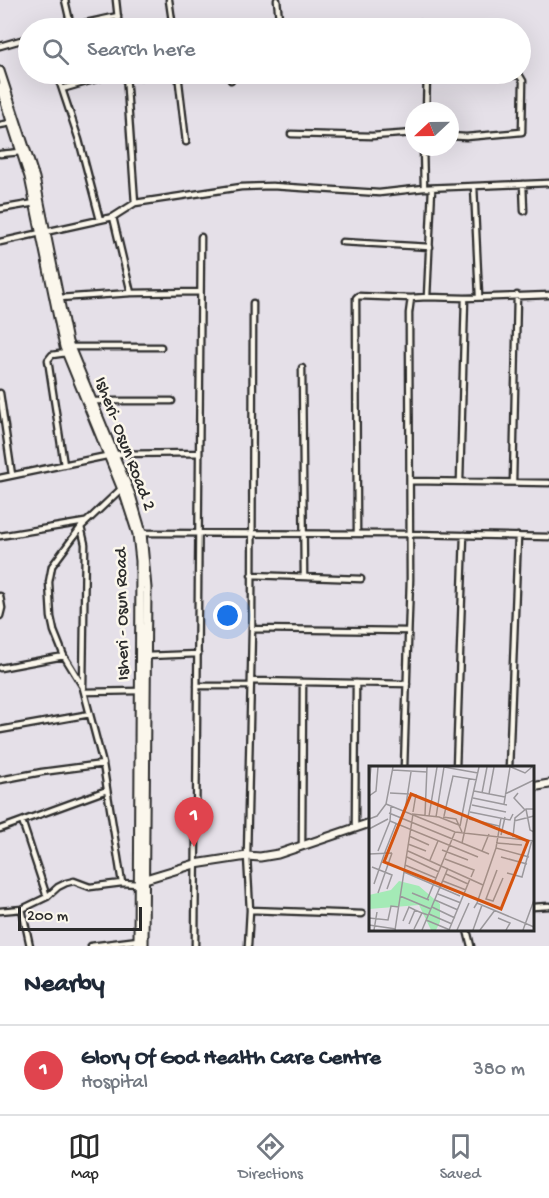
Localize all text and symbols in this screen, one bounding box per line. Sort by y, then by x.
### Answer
search box [18,18,531,84]
icon: search [39,35,72,68]
text: Search here [87,38,195,64]
north arrow [405,102,459,156]
street label: Isheri- Osun Road 2 [89,374,159,514]
street label: Isheri - Osun Road [111,546,135,680]
your location [213,601,242,630]
inset map [369,766,534,931]
pin: 1 [174,798,214,847]
scale bar [18,904,142,932]
text: 200 m [27,908,68,927]
text: Nearby [24,970,105,1001]
text: Glory Of God Health Care Centre [81,1046,381,1072]
text: 1 [39,1059,48,1082]
text: 380 m [473,1059,525,1082]
text: Hospital [81,1072,148,1095]
tab: Map [68,1130,101,1185]
tab: Directions [238,1130,303,1185]
tab: Saved [440,1130,481,1185]

